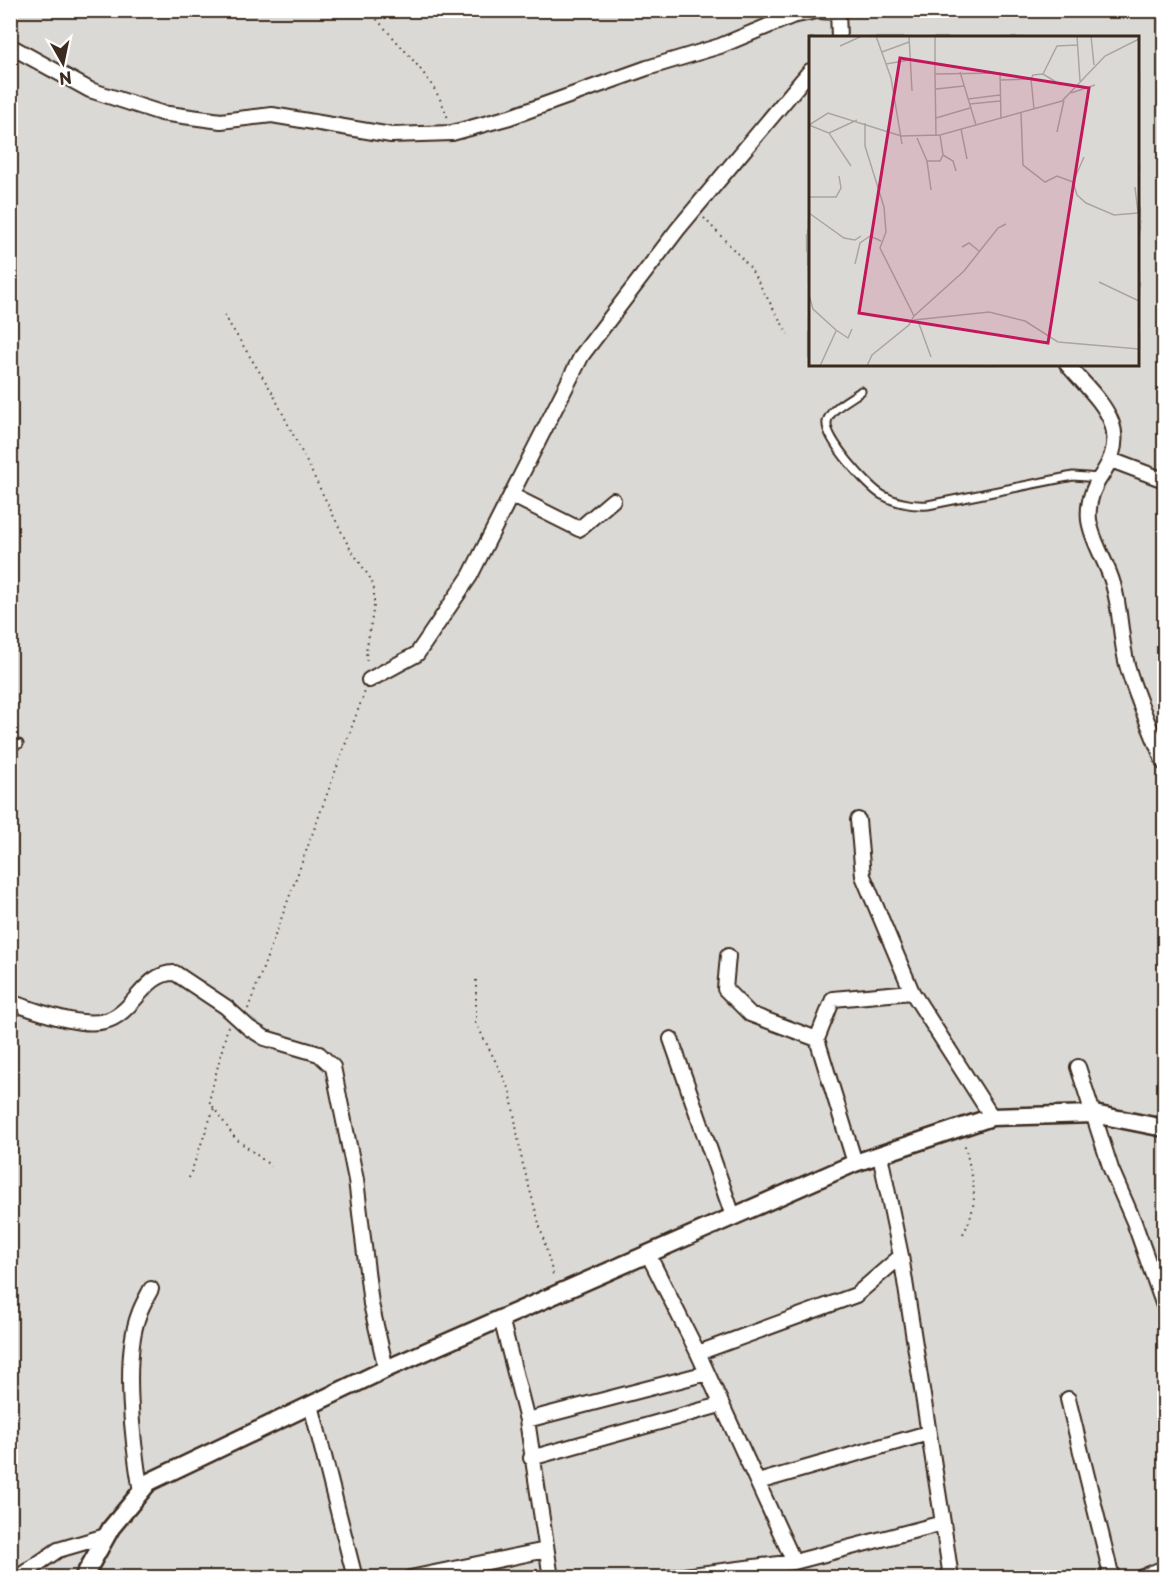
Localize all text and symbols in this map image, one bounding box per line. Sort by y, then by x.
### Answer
north arrow [33,33,93,93]
inset map [809,36,1139,366]
text: N [57,66,74,92]

